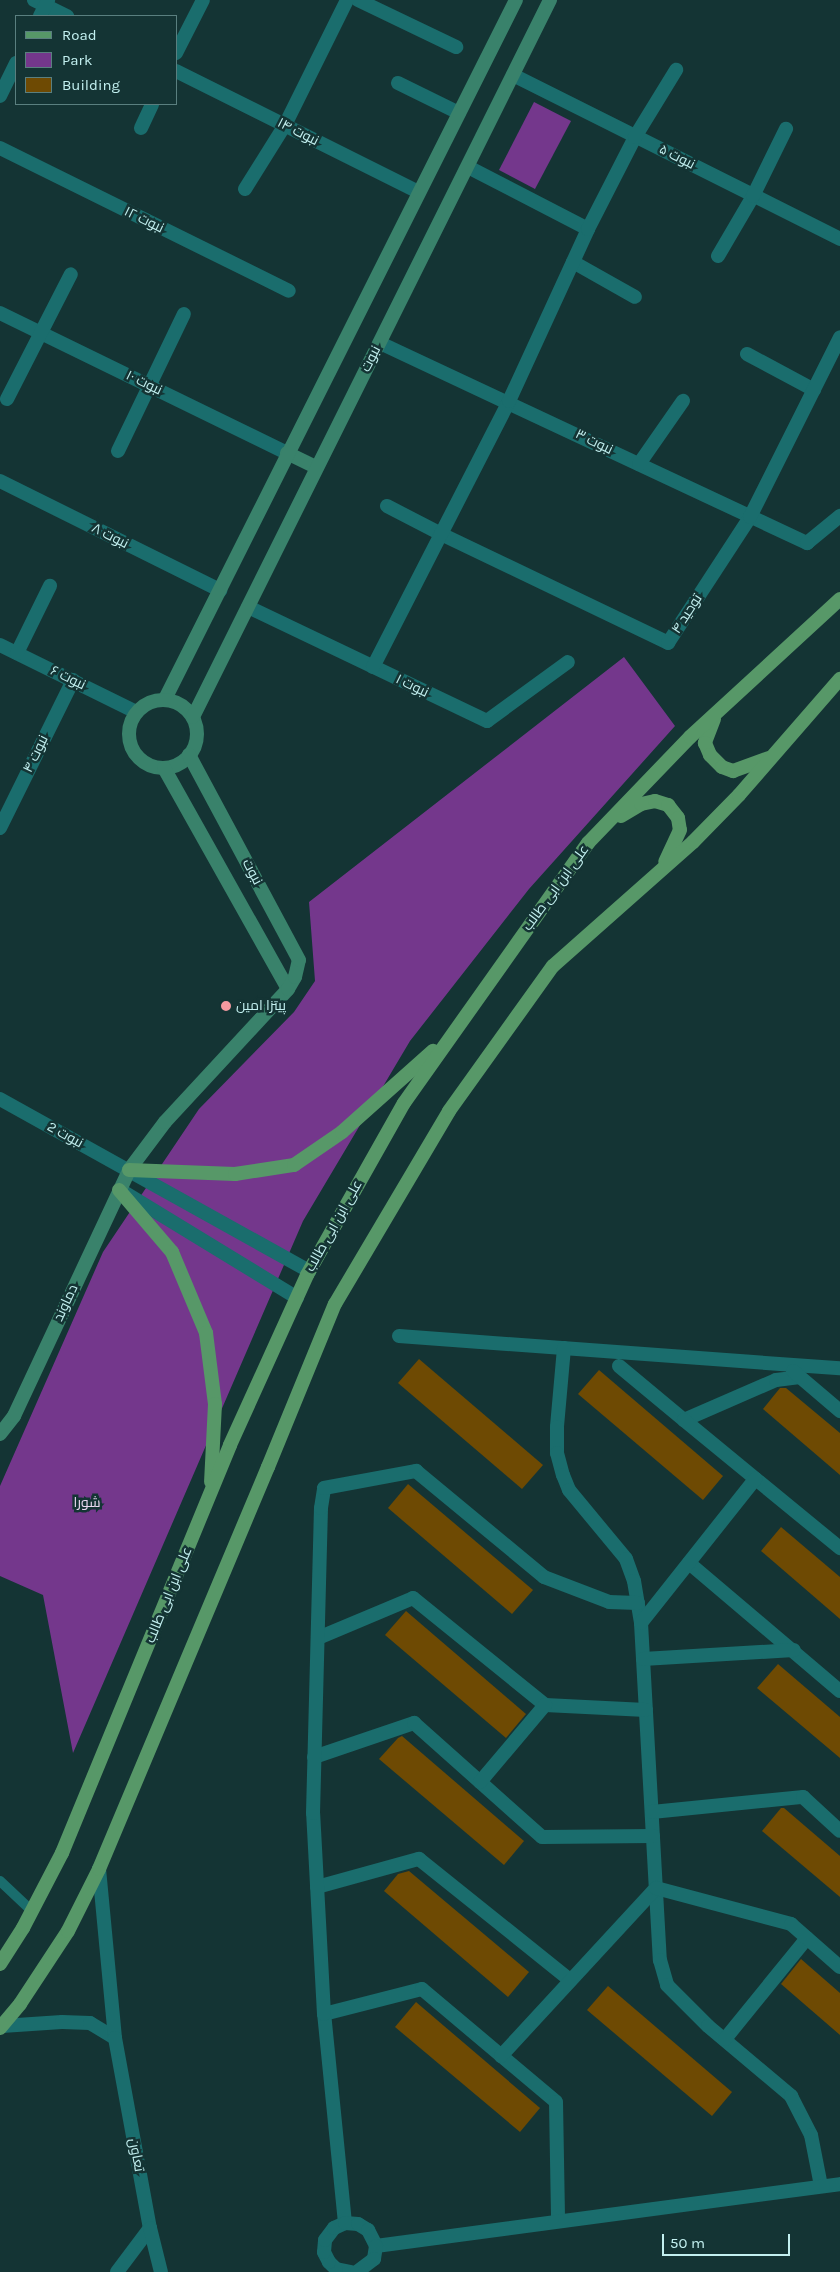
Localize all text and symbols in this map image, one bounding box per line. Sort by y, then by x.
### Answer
legend [15,15,178,105]
text: Road [62,26,97,44]
text: Park [62,51,92,69]
text: Building [62,76,120,94]
street label: نبوت ۱۴ [275,115,321,149]
street label: نبوت ۵ [656,141,698,173]
street label: نبوت ۱۲ [121,203,167,237]
street label: نبوت [357,343,385,375]
street label: نبوت ۱۰ [123,367,165,399]
street label: نبوت ۳ [572,426,616,458]
street label: نبوت ۸ [89,520,131,552]
street label: توحید ۴ [668,591,706,637]
street label: نبوت ۶ [48,662,88,694]
street label: نبوت ۱ [393,671,431,701]
street label: نبوت ۴ [20,733,52,775]
street label: علی ابن ابی طالب [519,842,593,934]
street label: نبوت [238,856,266,888]
place label: پیتزا امین [236,998,286,1014]
marker: پیتزا امین [220,1000,232,1012]
street label: نبوت 2 [44,1118,86,1152]
street label: علی ابن ابی طالب [302,1177,366,1275]
street label: دماوند [50,1282,82,1324]
park label: شورا [73,1495,101,1511]
street label: علی ابن ابی طالب [142,1545,196,1645]
street label: تعاون [125,2137,147,2173]
scale bar [665,2224,792,2256]
text: 50 m [670,2234,705,2252]

